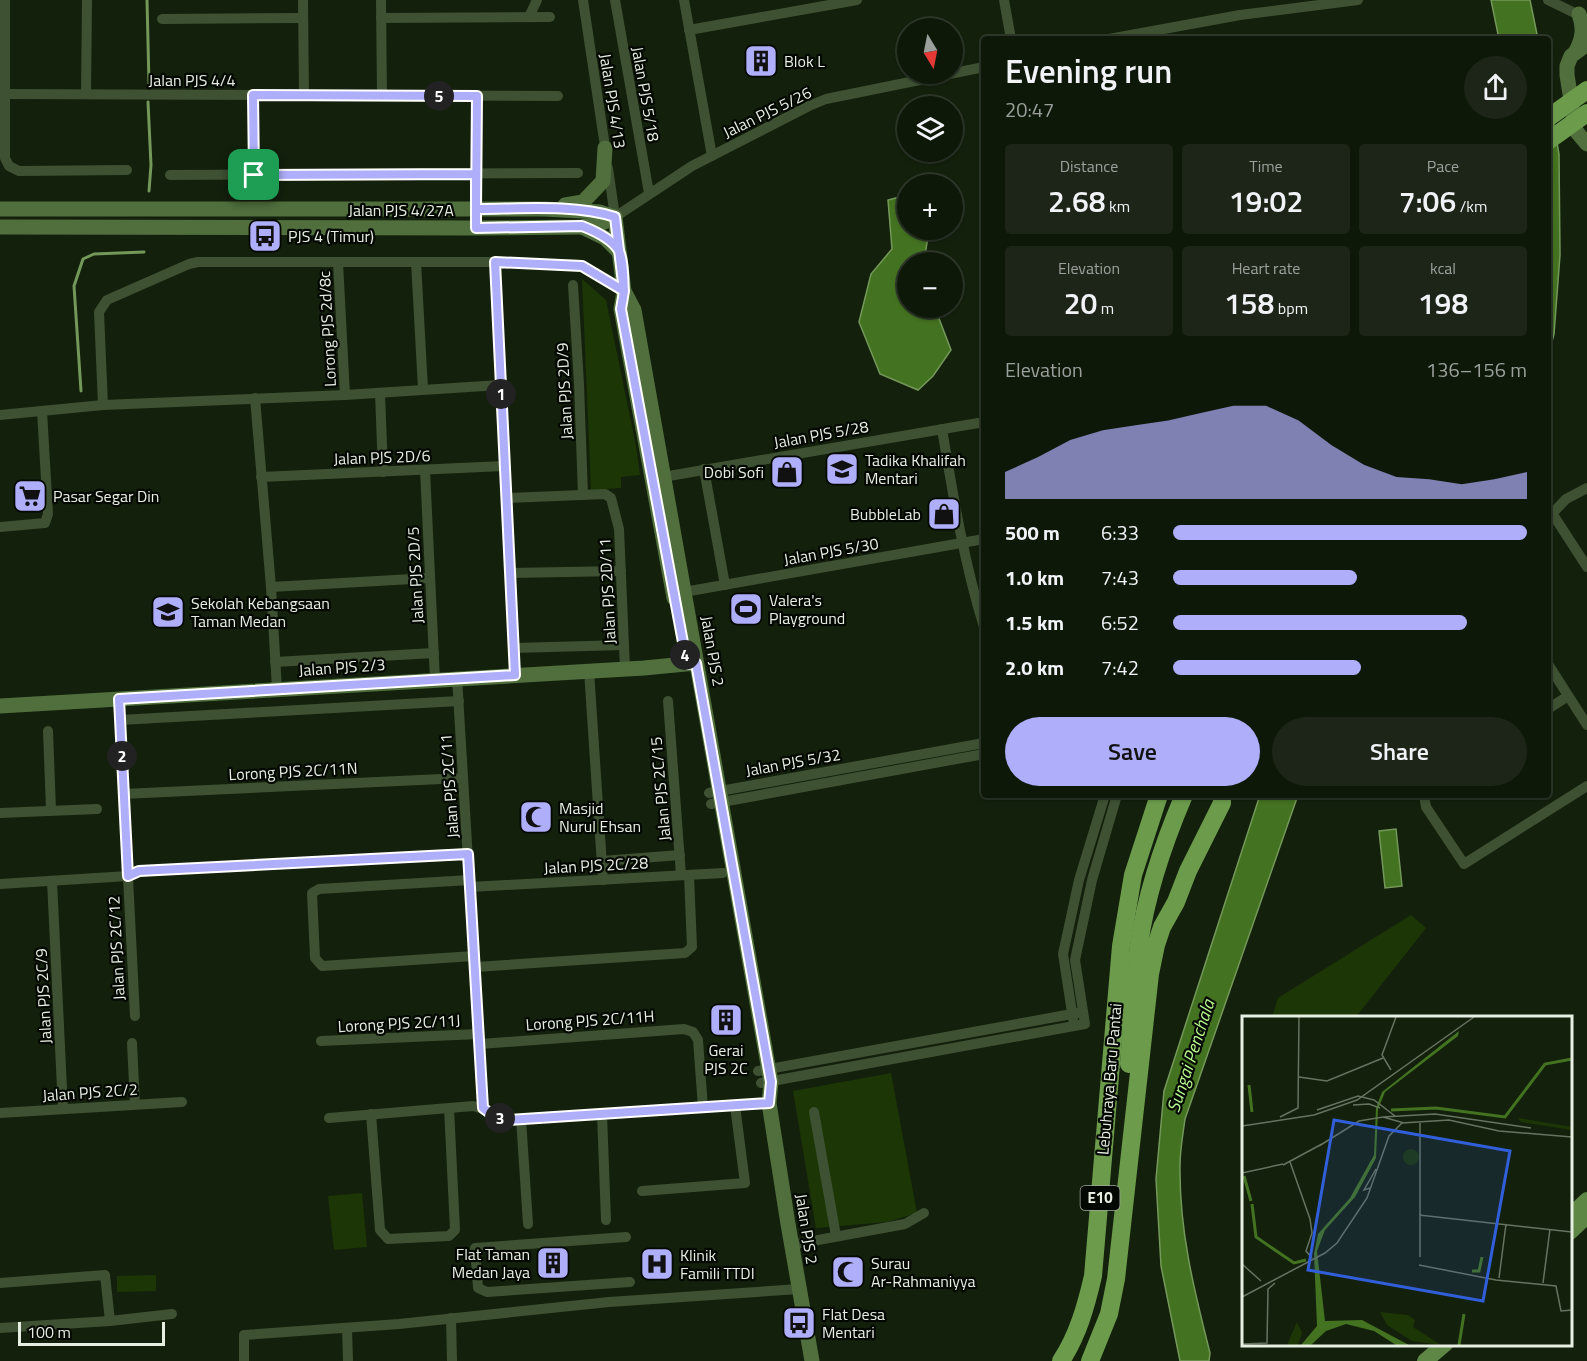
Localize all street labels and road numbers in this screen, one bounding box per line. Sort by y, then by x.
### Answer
street label: Jalan PJS 5/18 [626,45,666,143]
street label: Jalan PJS 4/13 [594,52,632,150]
street label: Jalan PJS 4/4 [149,68,235,92]
street label: Jalan PJS 5/26 [719,80,815,144]
street label: Jalan PJS 4/27A [348,198,454,222]
street label: Lorong PJS 2d/8c [312,270,342,388]
street label: Jalan PJS 2D/9 [549,342,579,440]
street label: Jalan PJS 5/28 [772,414,870,454]
street label: Jalan PJS 2D/6 [333,443,431,471]
street label: Jalan PJS 2D/5 [400,526,430,624]
street label: Jalan PJS 5/30 [782,531,880,571]
street label: Jalan PJS 2D/11 [592,537,622,645]
street label: Jalan PJS 2 [695,614,731,688]
street label: Jalan PJS 2/3 [298,652,386,682]
street label: Jalan PJS 2C/11 [433,733,465,839]
street label: Jalan PJS 2C/15 [643,736,677,842]
street label: Jalan PJS 5/32 [744,742,842,782]
street label: Lorong PJS 2C/11N [228,756,358,786]
street label: Jalan PJS 2C/28 [543,850,649,880]
street label: Jalan PJS 2C/12 [101,895,131,1001]
street label: Jalan PJS 2C/9 [29,948,57,1044]
street label: Lebuhraya Baru Pantai [1090,1002,1128,1156]
street label: Lorong PJS 2C/11H [525,1004,655,1036]
street label: Lorong PJS 2C/11J [337,1008,461,1038]
street label: Jalan PJS 2C/2 [41,1077,139,1107]
road number: E10 [1080,1186,1120,1210]
street label: Jalan PJS 2 [790,1192,824,1266]

